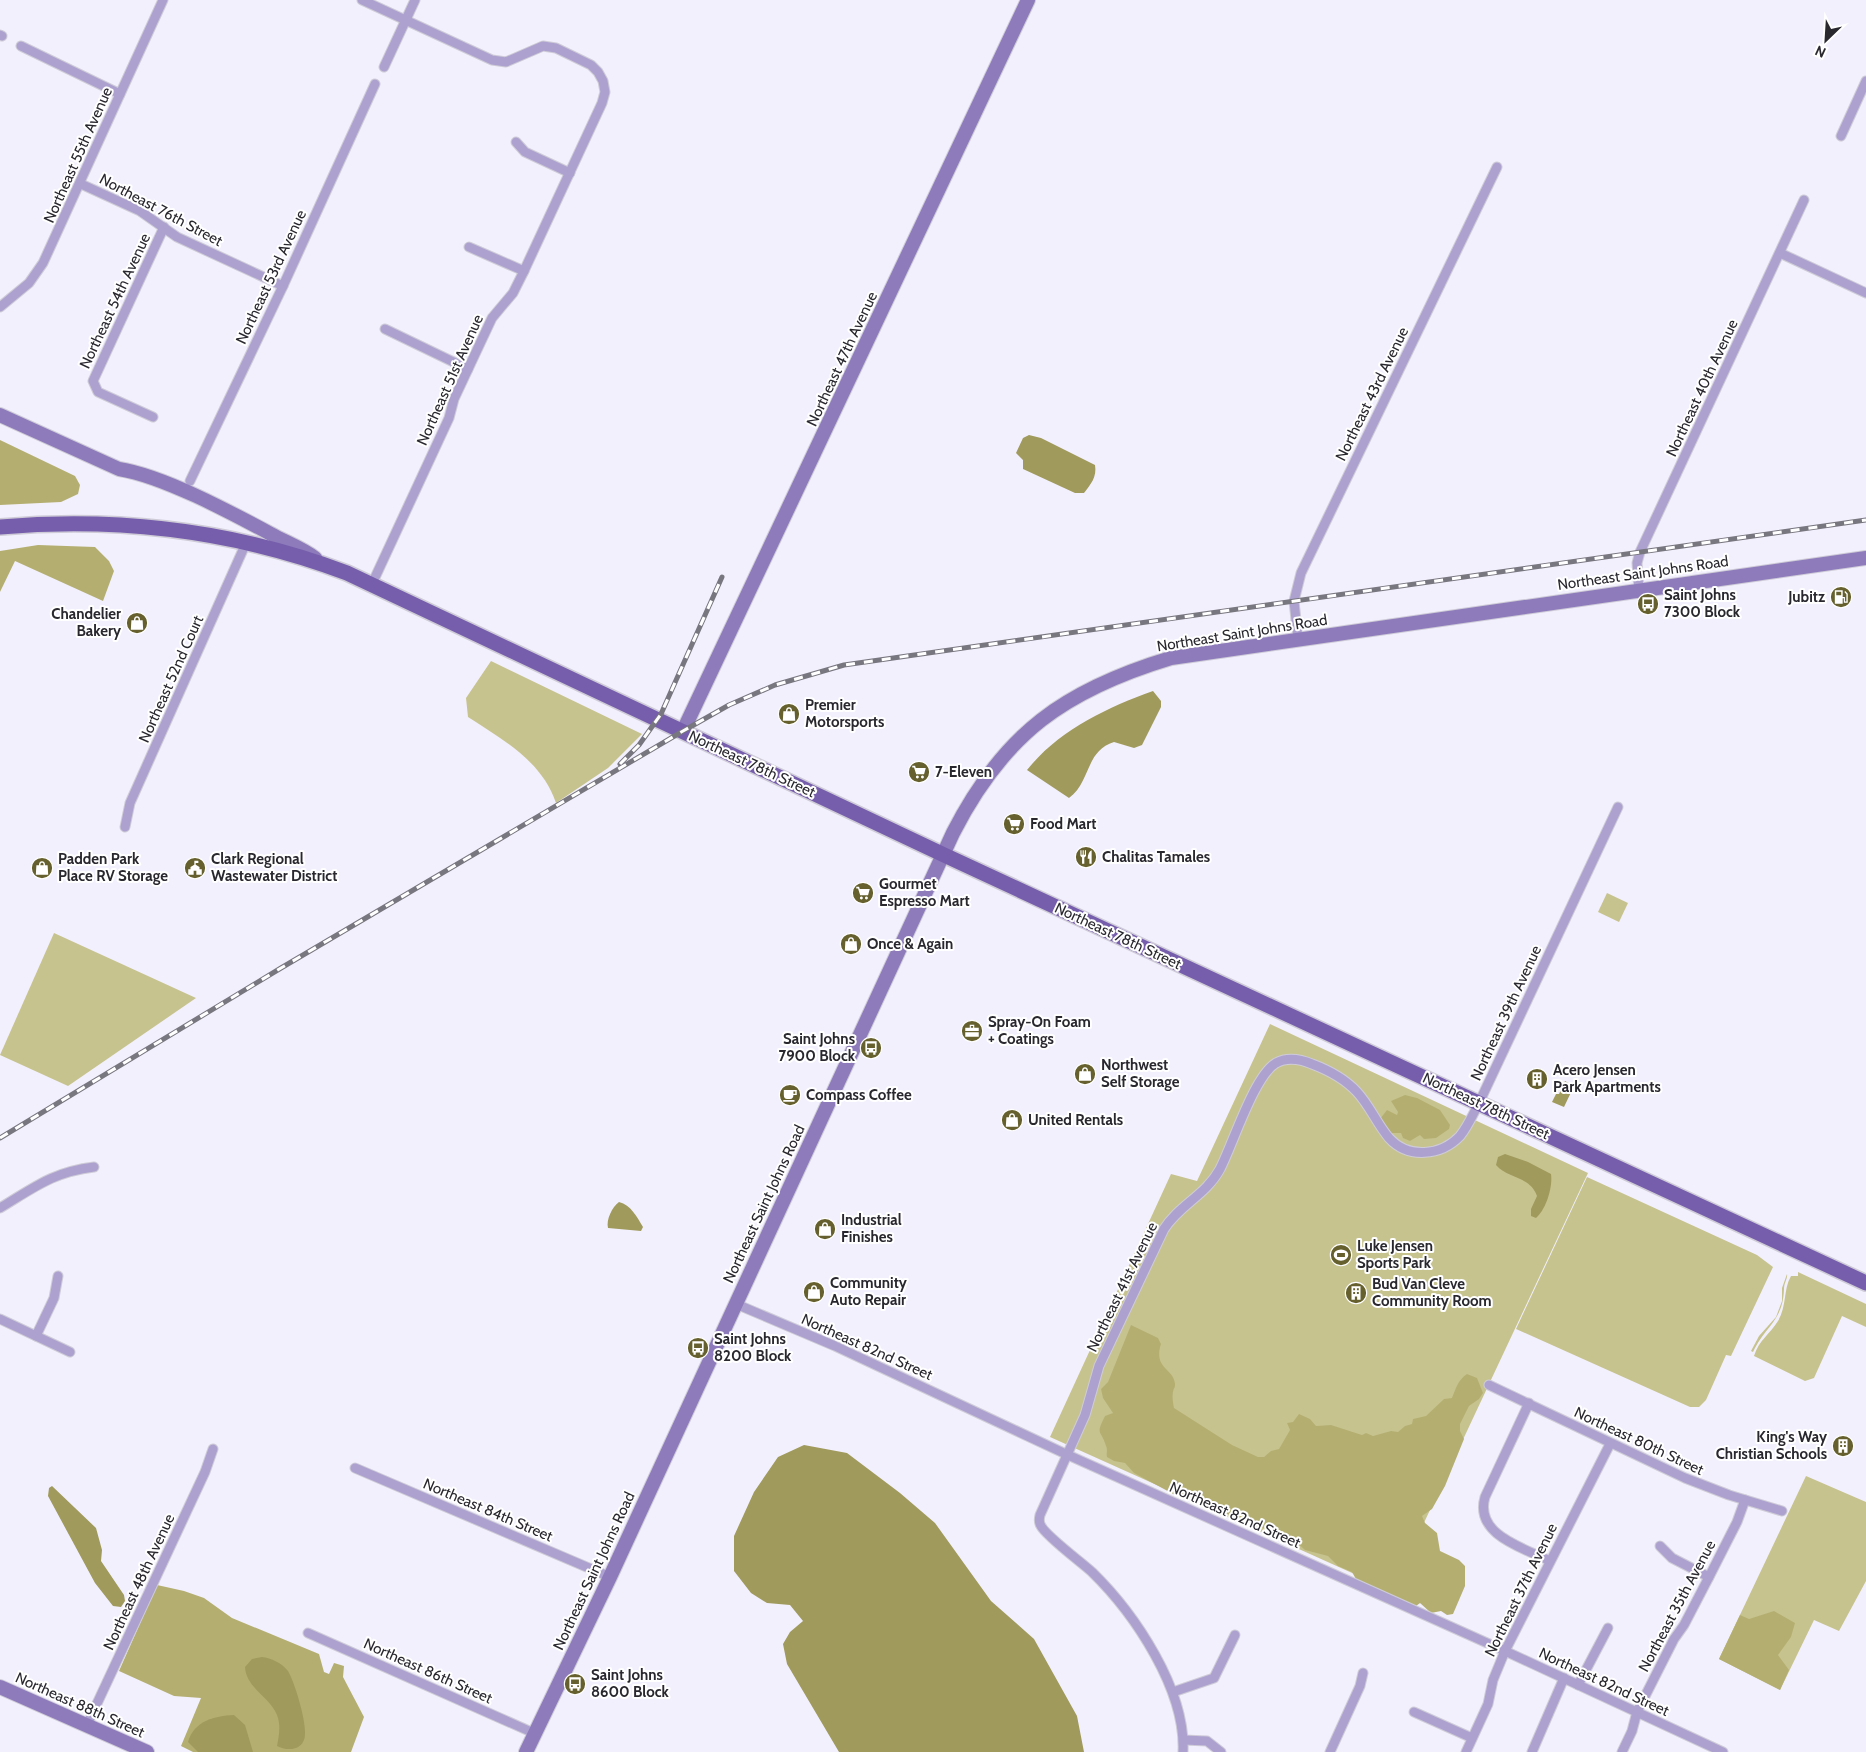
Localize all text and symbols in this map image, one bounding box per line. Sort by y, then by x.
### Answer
north arrow [1801,15,1851,65]
text: N [1812,42,1829,62]
street label: Northeast 55th Avenue [40,84,116,226]
street label: Northeast 76th Street [96,170,226,250]
street label: Northeast 53rd Avenue [232,207,310,347]
street label: Northeast 54th Avenue [76,230,154,371]
street label: Northeast 47th Avenue [803,289,881,429]
street label: Northeast 51st Avenue [413,312,487,448]
street label: Northeast 40th Avenue [1662,316,1742,459]
street label: Northeast 43rd Avenue [1332,324,1412,464]
street label: Northeast Saint Johns Road [1556,552,1730,594]
fuel station icon: Jubitz [1829,585,1853,609]
place label: Saint Johns 7300 Block [1664,586,1741,621]
place label: Jubitz [1787,588,1825,606]
bus stop icon: Saint Johns 7300 Block [1636,592,1660,616]
place label: Chandelier Bakery [51,605,122,640]
shop icon: Chandelier Bakery [125,611,149,635]
street label: Northeast Saint Johns Road [1155,611,1329,655]
street label: Northeast 52nd Court [135,613,207,745]
place label: Premier Motorsports [805,696,884,731]
shop icon: Premier Motorsports [777,702,801,726]
street label: Northeast 78th Street [686,727,818,801]
supermarket icon: 7-Eleven [907,760,931,784]
place label: 7-Eleven [935,763,992,781]
supermarket icon: Food Mart [1002,812,1026,836]
place label: Food Mart [1030,815,1096,833]
restaurant icon: Chalitas Tamales [1074,845,1098,869]
place label: Chalitas Tamales [1102,848,1210,866]
place label: Padden Park Place RV Storage [58,850,168,885]
place label: Clark Regional Wastewater District [211,850,337,885]
shop icon: Padden Park Place RV Storage [30,856,54,880]
public building icon: Clark Regional Wastewater District [183,856,207,880]
place label: Gourmet Espresso Mart [879,875,970,910]
supermarket icon: Gourmet Espresso Mart [851,881,875,905]
street label: Northeast 78th Street [1052,899,1184,973]
shop icon: Once & Again [839,932,863,956]
place label: Once & Again [867,935,953,953]
street label: Northeast 39th Avenue [1467,942,1545,1083]
place label: Spray-On Foam + Coatings [988,1013,1091,1048]
office icon: Spray-On Foam + Coatings [960,1019,984,1043]
place label: Saint Johns 7900 Block [779,1030,856,1065]
bus stop icon: Saint Johns 7900 Block [859,1036,883,1060]
place label: Northwest Self Storage [1101,1056,1180,1091]
place label: Acero Jensen Park Apartments [1553,1061,1661,1096]
shop icon: Northwest Self Storage [1073,1062,1097,1086]
building icon: Acero Jensen Park Apartments [1525,1067,1549,1091]
street label: Northeast 78th Street [1420,1069,1552,1143]
cafe icon: Compass Coffee [778,1083,802,1107]
place label: Compass Coffee [806,1086,912,1104]
shop icon: United Rentals [1000,1108,1024,1132]
place label: United Rentals [1028,1111,1123,1129]
street label: Northeast Saint Johns Road [719,1122,809,1286]
place label: Industrial Finishes [841,1211,902,1246]
shop icon: Industrial Finishes [813,1217,837,1241]
street label: Northeast 41st Avenue [1083,1219,1161,1355]
place label: Luke Jensen Sports Park [1357,1237,1433,1272]
sports icon: Luke Jensen Sports Park [1329,1243,1353,1267]
place label: Community Auto Repair [830,1274,908,1309]
place label: Bud Van Cleve Community Room [1372,1275,1492,1310]
shop icon: Community Auto Repair [802,1280,826,1304]
building icon: Bud Van Cleve Community Room [1344,1281,1368,1305]
street label: Northeast 82nd Street [799,1310,935,1384]
place label: Saint Johns 8200 Block [714,1330,792,1365]
bus stop icon: Saint Johns 8200 Block [686,1336,710,1360]
street label: Northeast 80th Street [1571,1403,1707,1479]
place label: King's Way Christian Schools [1716,1428,1828,1463]
building icon: King's Way Christian Schools [1831,1434,1855,1458]
street label: Northeast 84th Street [421,1475,555,1545]
street label: Northeast 82nd Street [1167,1478,1303,1552]
street label: Northeast Saint Johns Road [549,1489,639,1653]
street label: Northeast 48th Avenue [100,1511,179,1653]
street label: Northeast 37th Avenue [1481,1520,1561,1659]
street label: Northeast 35th Avenue [1635,1537,1719,1675]
street label: Northeast 86th Street [361,1635,495,1707]
street label: Northeast 82nd Street [1536,1644,1672,1720]
place label: Saint Johns 8600 Block [591,1666,670,1701]
street label: Northeast 88th Street [13,1668,147,1742]
bus stop icon: Saint Johns 8600 Block [563,1672,587,1696]

